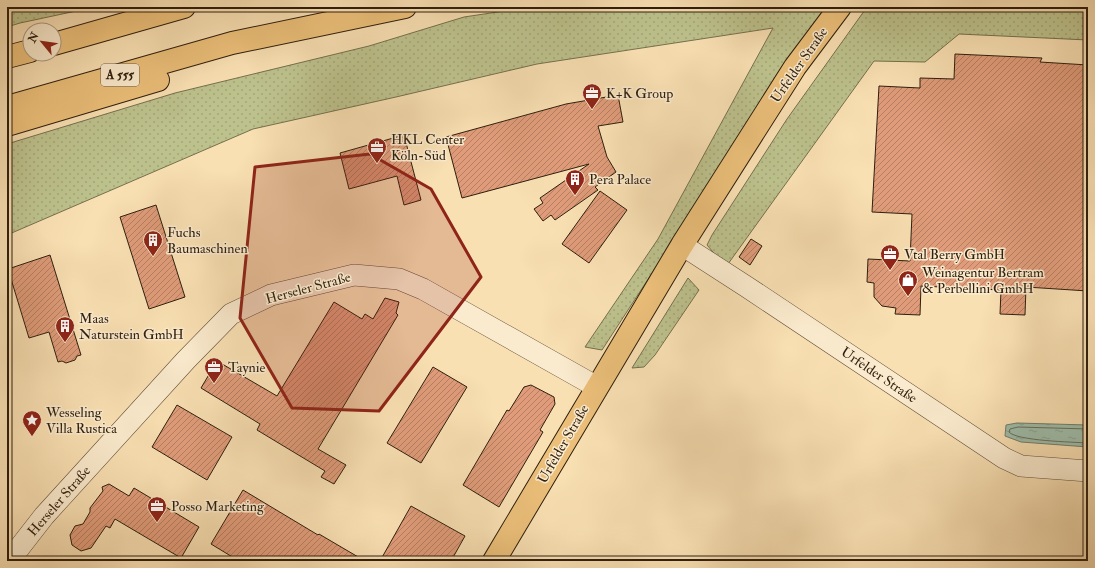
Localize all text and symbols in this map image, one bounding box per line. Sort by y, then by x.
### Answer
north arrow [22,22,62,62]
street label: Urfelder Straße [767,24,831,106]
text: N [25,29,42,46]
road number: A 555 [101,64,139,86]
office icon: K+K Group [581,82,603,110]
place label: K+K Group [606,85,673,103]
place label: HKL Center Köln-Süd [391,131,465,164]
office icon: HKL Center Köln-Süd [366,136,388,164]
building icon: Pera Palace [564,168,586,196]
place label: Pera Palace [589,171,651,188]
place label: Fuchs Baumaschinen [167,224,248,257]
building icon: Fuchs Baumaschinen [142,229,164,257]
office icon: Vtal Berry GmbH [879,243,901,271]
place label: Vtal Berry GmbH [904,246,1005,264]
place label: Weinagentur Bertram & Perbellini GmbH [921,264,1044,297]
street label: Herseler Straße [264,268,352,308]
shop icon: Weinagentur Bertram & Perbellini GmbH [897,269,919,297]
place label: Maas Naturstein GmbH [79,310,184,343]
building icon: Maas Naturstein GmbH [54,315,76,343]
street label: Urfelder Straße [838,343,920,407]
office icon: Taynie [203,356,225,384]
place label: Taynie [228,359,265,377]
street label: Urfelder Straße [534,401,592,486]
place label: Wesseling Villa Rustica [45,404,117,437]
place icon: Wesseling Villa Rustica [21,409,43,437]
street label: Herseler Straße [24,462,94,540]
office icon: Posso Marketing [146,495,168,523]
place label: Posso Marketing [171,498,265,515]

